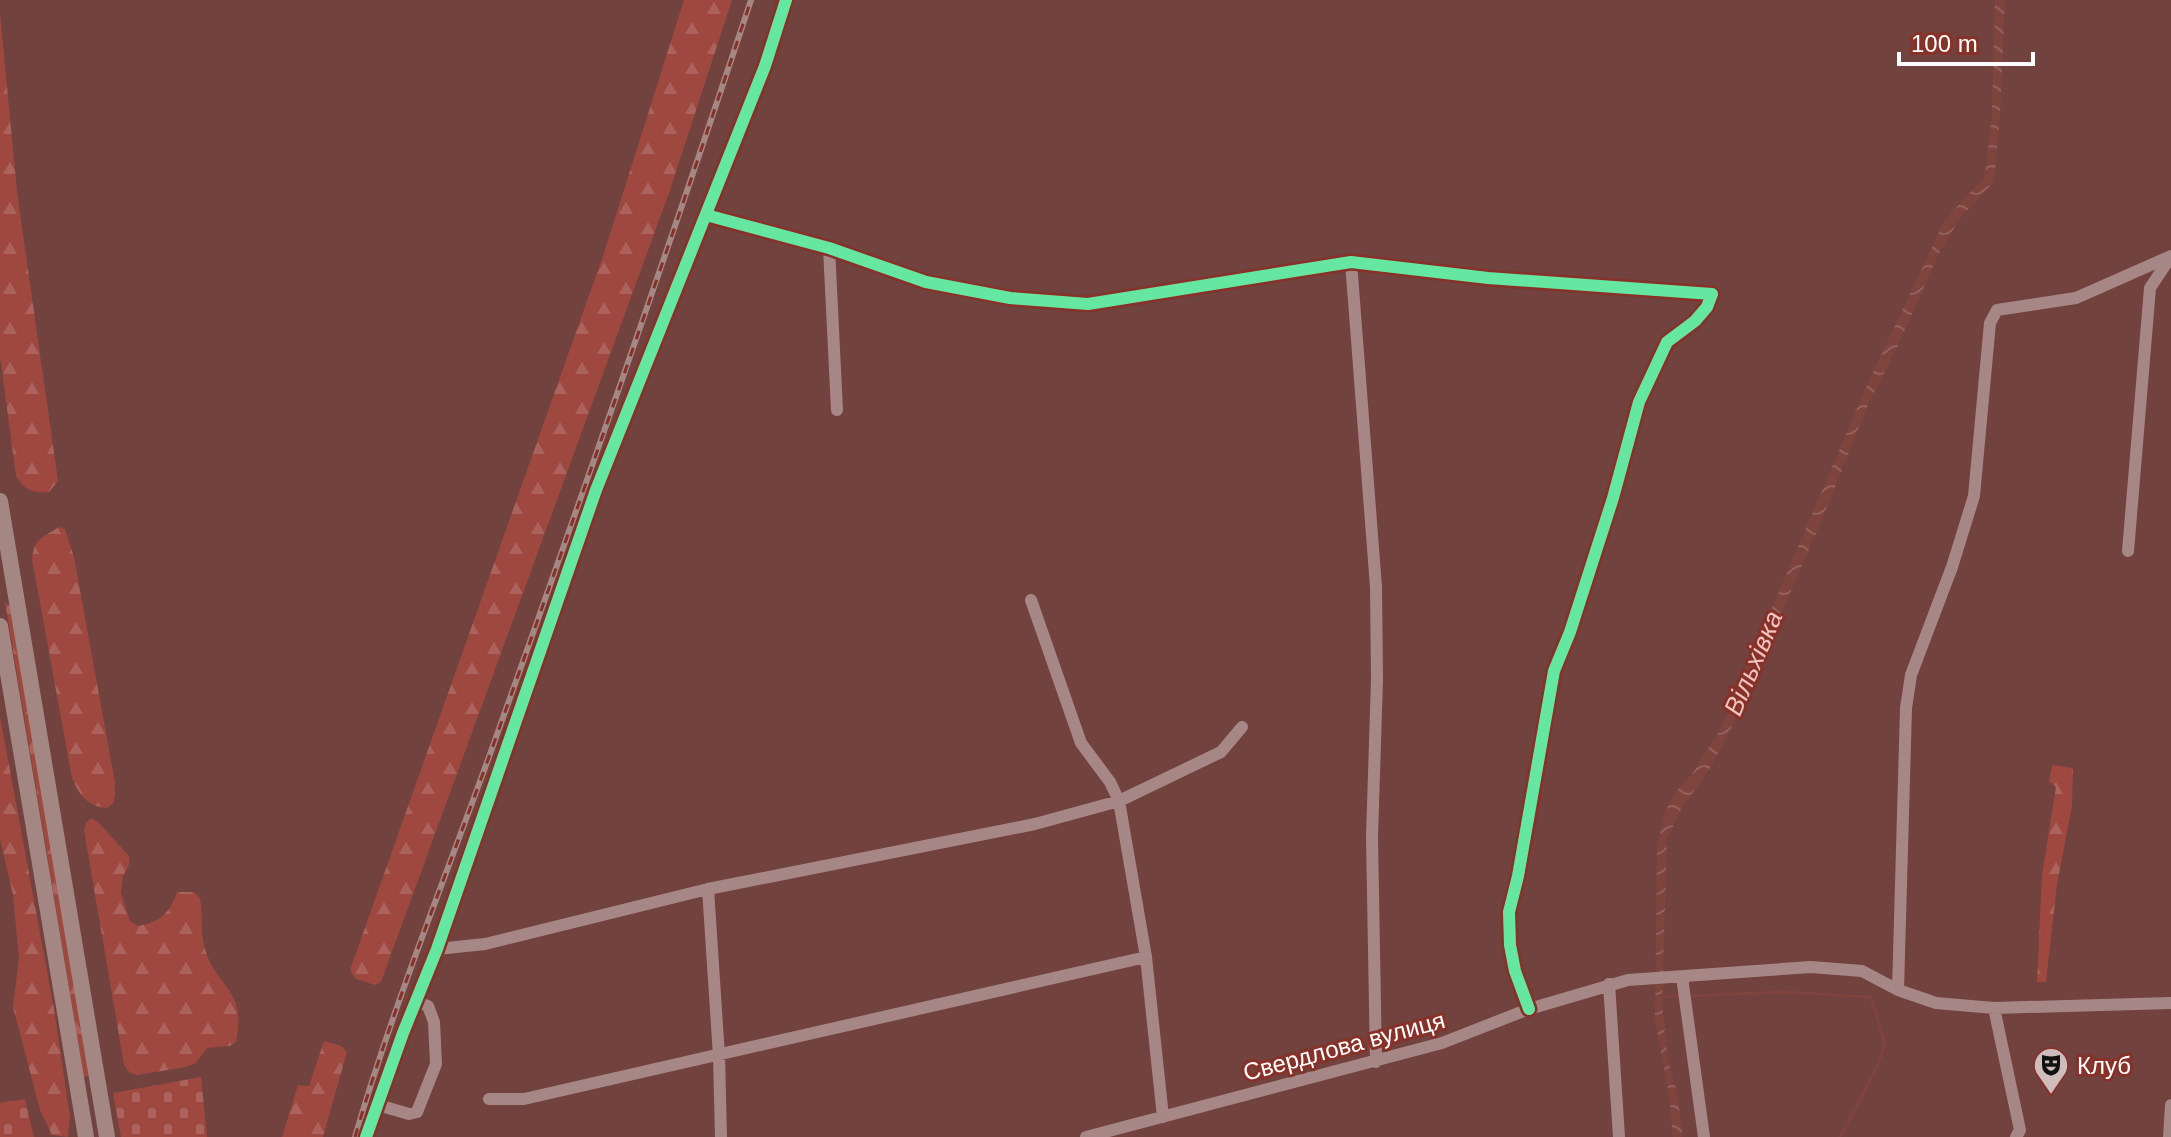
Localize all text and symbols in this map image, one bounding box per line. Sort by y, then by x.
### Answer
scale bar [1899,16,2033,66]
text: 100 m [1911,30,1978,57]
water label: Вільхівка [1718,606,1788,720]
street label: Свердлова вулиця [1240,1006,1448,1086]
theatre icon: Клуб [2032,1046,2070,1096]
place label: Клуб [2077,1052,2131,1079]

